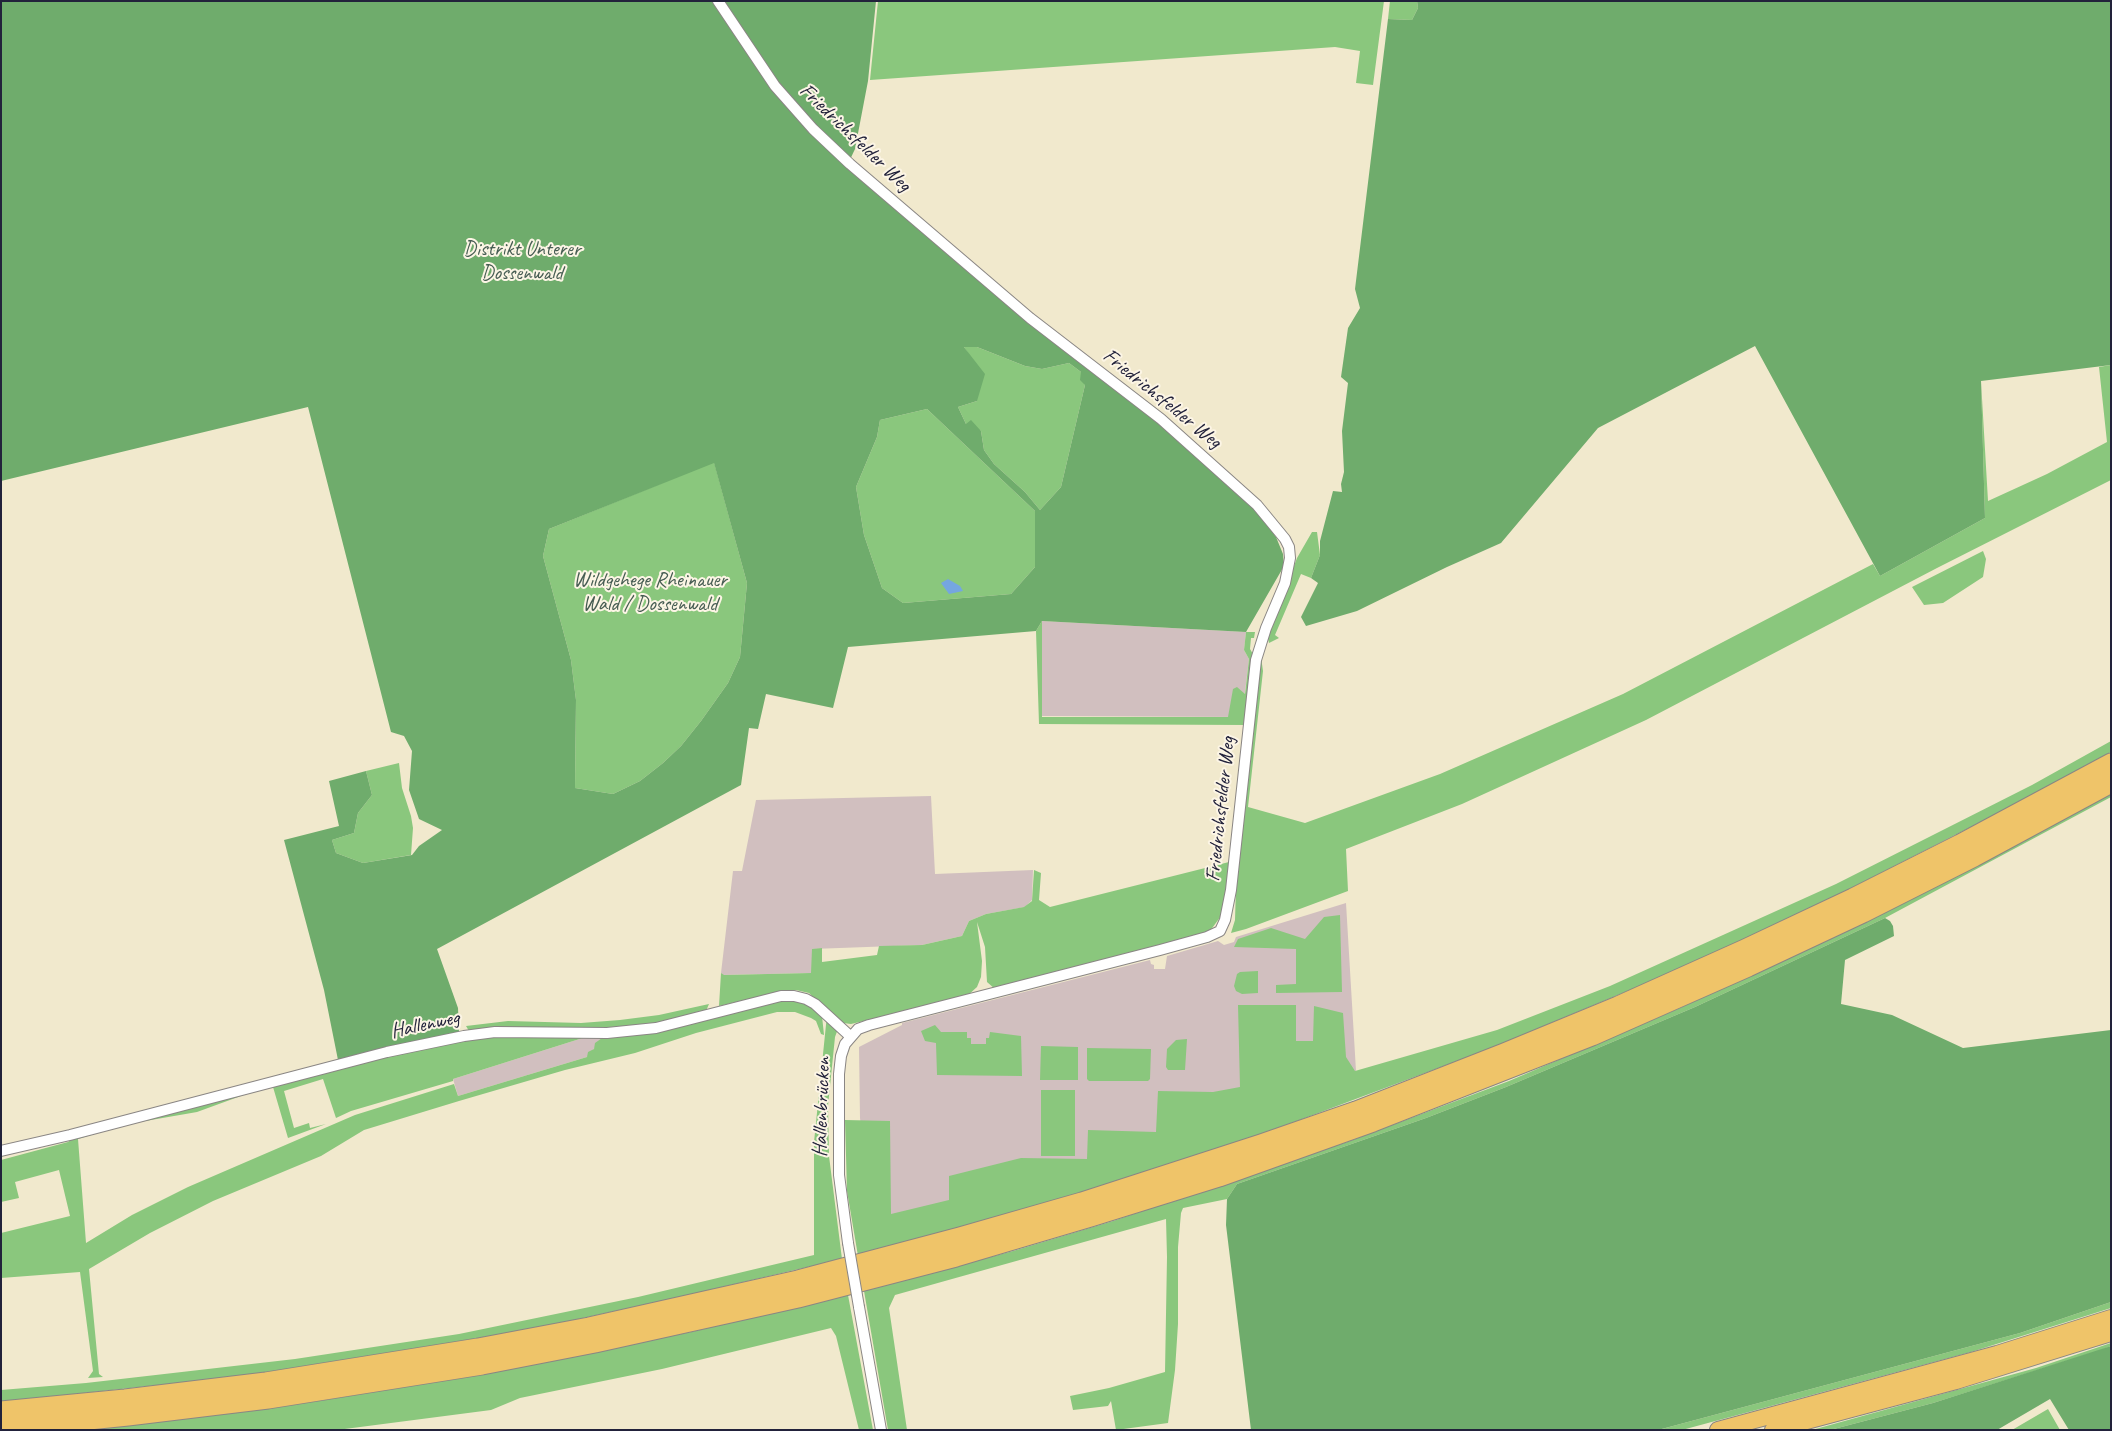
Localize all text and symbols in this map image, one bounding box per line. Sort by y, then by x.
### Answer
street label: Friedrichsfelder Weg [794,78,916,198]
park label: Distrikt Unterer Dossenwald [464,236,580,286]
street label: Friedrichsfelder Weg [1098,343,1226,455]
park label: Wildgehege Rheinauer Wald / Dossenwald [573,567,727,617]
street label: Friedrichsfelder Weg [1201,735,1241,883]
street label: Hallenweg [388,1005,462,1045]
street label: Hallenbrücken [808,1056,836,1158]

